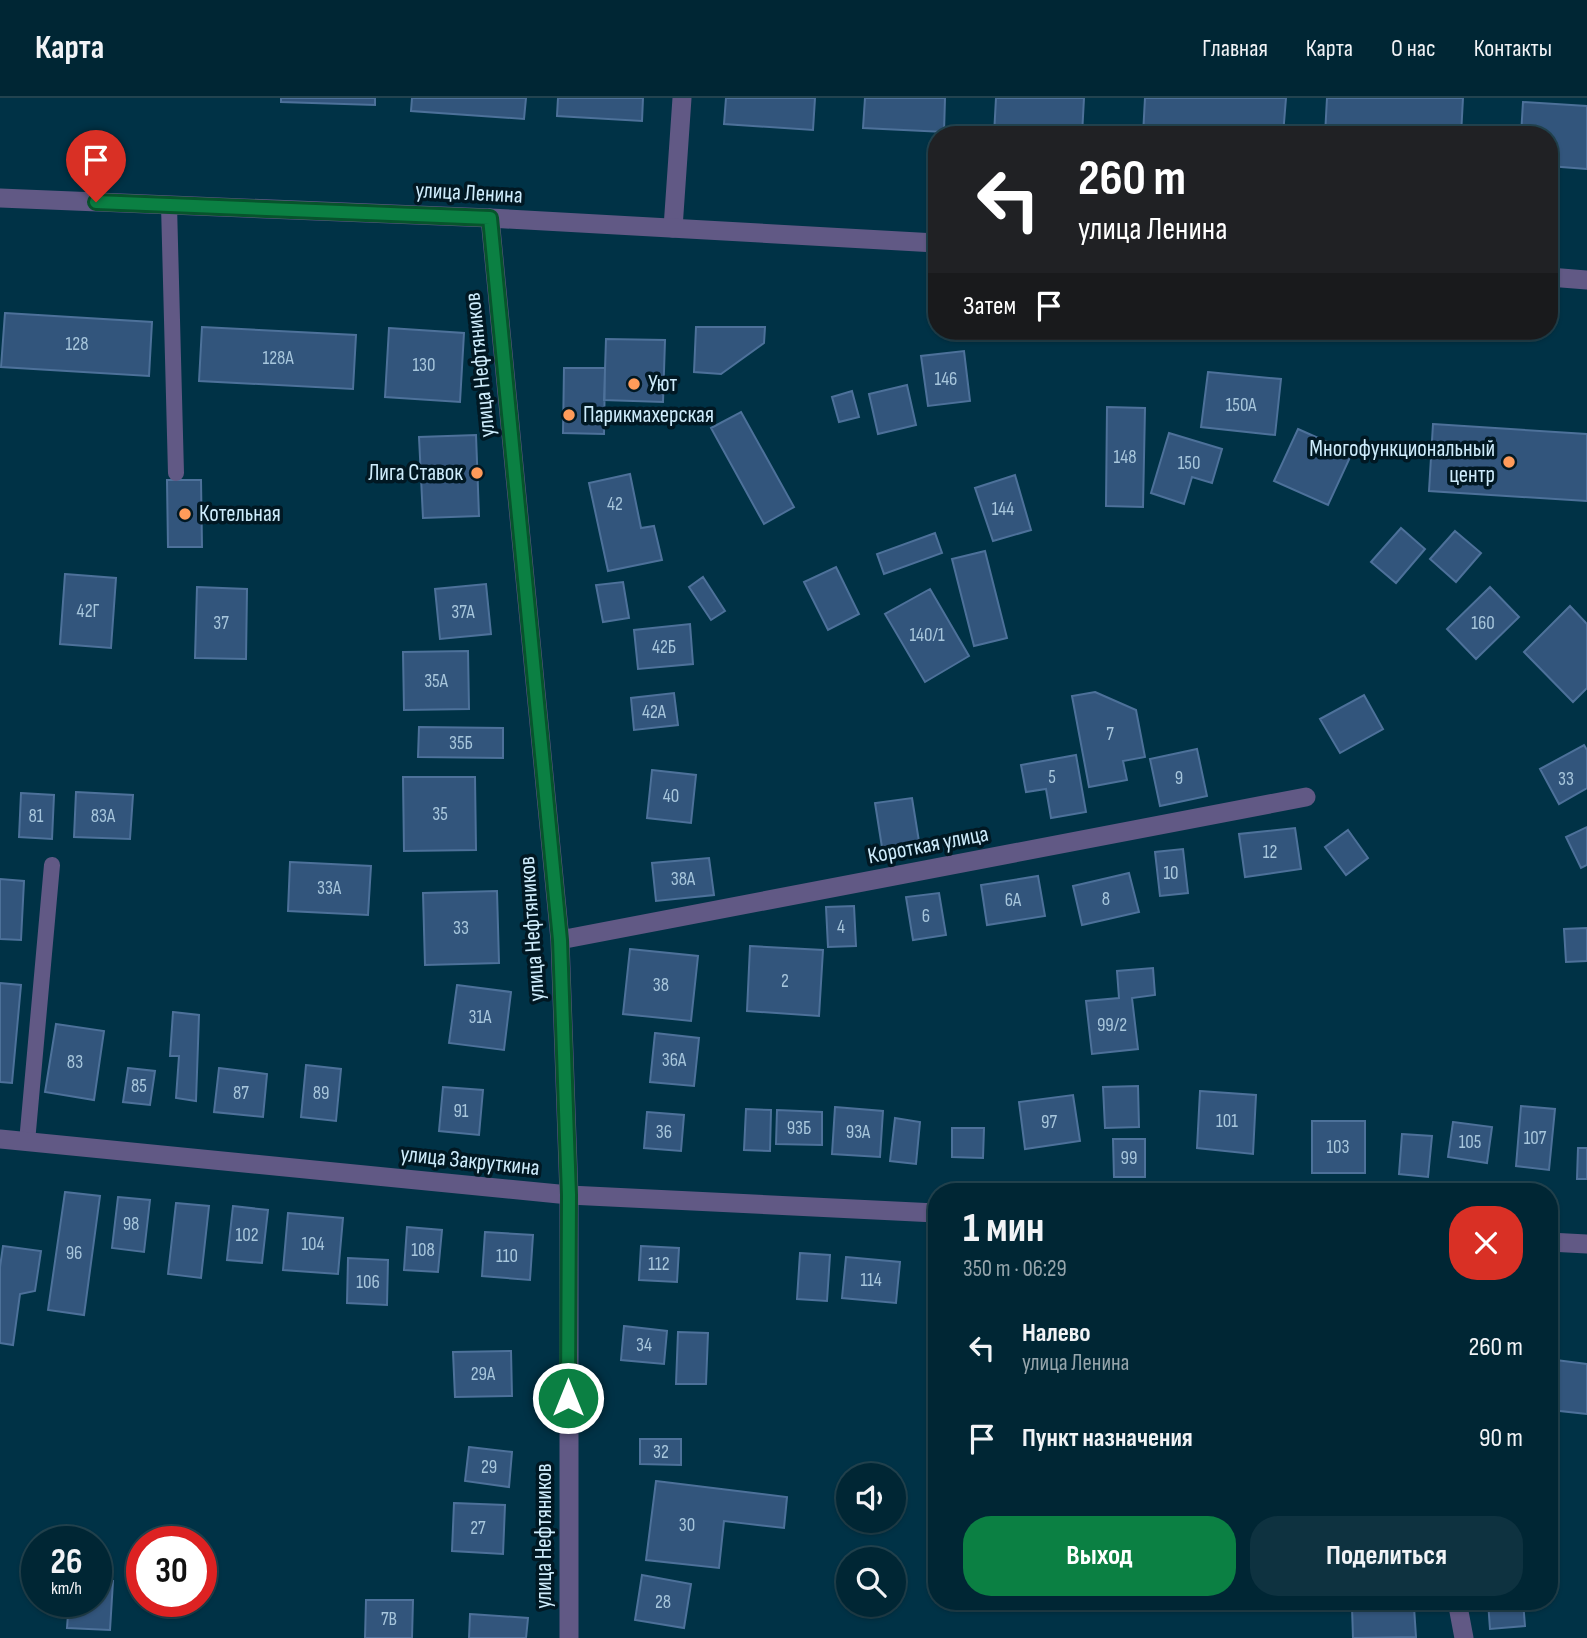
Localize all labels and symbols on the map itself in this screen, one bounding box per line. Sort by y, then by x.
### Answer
pin [66,130,126,202]
street label: улица Ленина [415,176,523,210]
street label: улица Нефтяников [458,291,502,439]
house number: 128 [65,333,89,356]
house number: 128А [262,347,294,370]
house number: 130 [412,354,436,377]
house number: 146 [935,368,957,391]
place label: Уют [648,370,678,398]
marker: Уют [626,376,642,392]
house number: 150А [1226,394,1257,417]
place label: Парикмахерская [583,401,714,429]
marker: Парикмахерская [561,407,577,423]
place label: Многофункциональный центр [1309,435,1495,489]
house number: 148 [1114,446,1136,469]
house number: 150 [1178,452,1200,475]
marker: Многофункциональный центр [1501,454,1517,470]
place label: Лига Ставок [368,459,463,487]
marker: Лига Ставок [469,465,485,481]
house number: 42 [607,493,623,516]
house number: 144 [992,498,1014,521]
place label: Котельная [199,500,281,528]
marker: Котельная [177,506,193,522]
house number: 42Г [77,600,99,623]
house number: 37А [451,601,476,624]
house number: 37 [213,612,229,635]
house number: 160 [1471,612,1495,635]
house number: 140/1 [909,624,945,647]
house number: 42Б [652,636,676,659]
house number: 35А [424,670,449,693]
house number: 42А [642,701,667,724]
house number: 7 [1106,723,1114,746]
house number: 35Б [449,732,473,755]
house number: 5 [1048,766,1056,789]
house number: 9 [1175,767,1183,790]
house number: 33 [1558,768,1574,791]
house number: 40 [663,785,679,808]
house number: 35 [432,803,448,826]
house number: 81 [29,805,44,828]
house number: 83А [91,805,116,828]
street label: Короткая улица [865,820,991,870]
house number: 12 [1263,841,1277,864]
street label: улица Нефтяников [513,856,551,1002]
house number: 10 [1163,862,1179,885]
house number: 38А [671,868,696,891]
house number: 33А [317,877,342,900]
house number: 8 [1102,888,1110,911]
house number: 6А [1005,889,1022,912]
house number: 6 [922,905,930,928]
house number: 4 [837,916,845,939]
house number: 33 [453,917,469,940]
house number: 2 [781,970,789,993]
house number: 38 [653,974,669,997]
house number: 31А [468,1006,492,1029]
house number: 99/2 [1097,1014,1127,1037]
house number: 36А [662,1049,687,1072]
house number: 83 [67,1051,83,1074]
house number: 85 [131,1075,147,1098]
house number: 87 [233,1082,249,1105]
house number: 89 [313,1082,329,1105]
house number: 91 [453,1100,469,1123]
house number: 101 [1216,1110,1238,1133]
house number: 97 [1041,1111,1057,1134]
house number: 93Б [787,1117,811,1140]
house number: 36 [656,1121,672,1144]
house number: 93А [846,1121,871,1144]
house number: 107 [1524,1127,1547,1150]
house number: 105 [1459,1131,1481,1154]
house number: 103 [1326,1136,1350,1159]
street label: улица Закруткина [399,1140,541,1182]
house number: 99 [1121,1147,1137,1170]
house number: 98 [123,1213,139,1236]
house number: 102 [236,1224,258,1247]
house number: 104 [301,1233,325,1256]
house number: 108 [411,1239,435,1262]
house number: 96 [66,1242,82,1265]
house number: 110 [496,1245,518,1268]
house number: 112 [648,1253,670,1276]
house number: 114 [860,1269,882,1292]
house number: 106 [356,1271,380,1294]
house number: 34 [636,1334,652,1357]
position arrow [531,1361,605,1435]
house number: 29А [471,1363,496,1386]
house number: 32 [653,1441,669,1464]
house number: 29 [481,1456,497,1479]
street label: улица Нефтяников [530,1463,558,1609]
house number: 30 [679,1514,695,1537]
house number: 27 [470,1517,486,1540]
speed limit sign: 30 [126,1526,217,1617]
house number: 28 [655,1591,671,1614]
house number: 7В [381,1608,397,1631]

